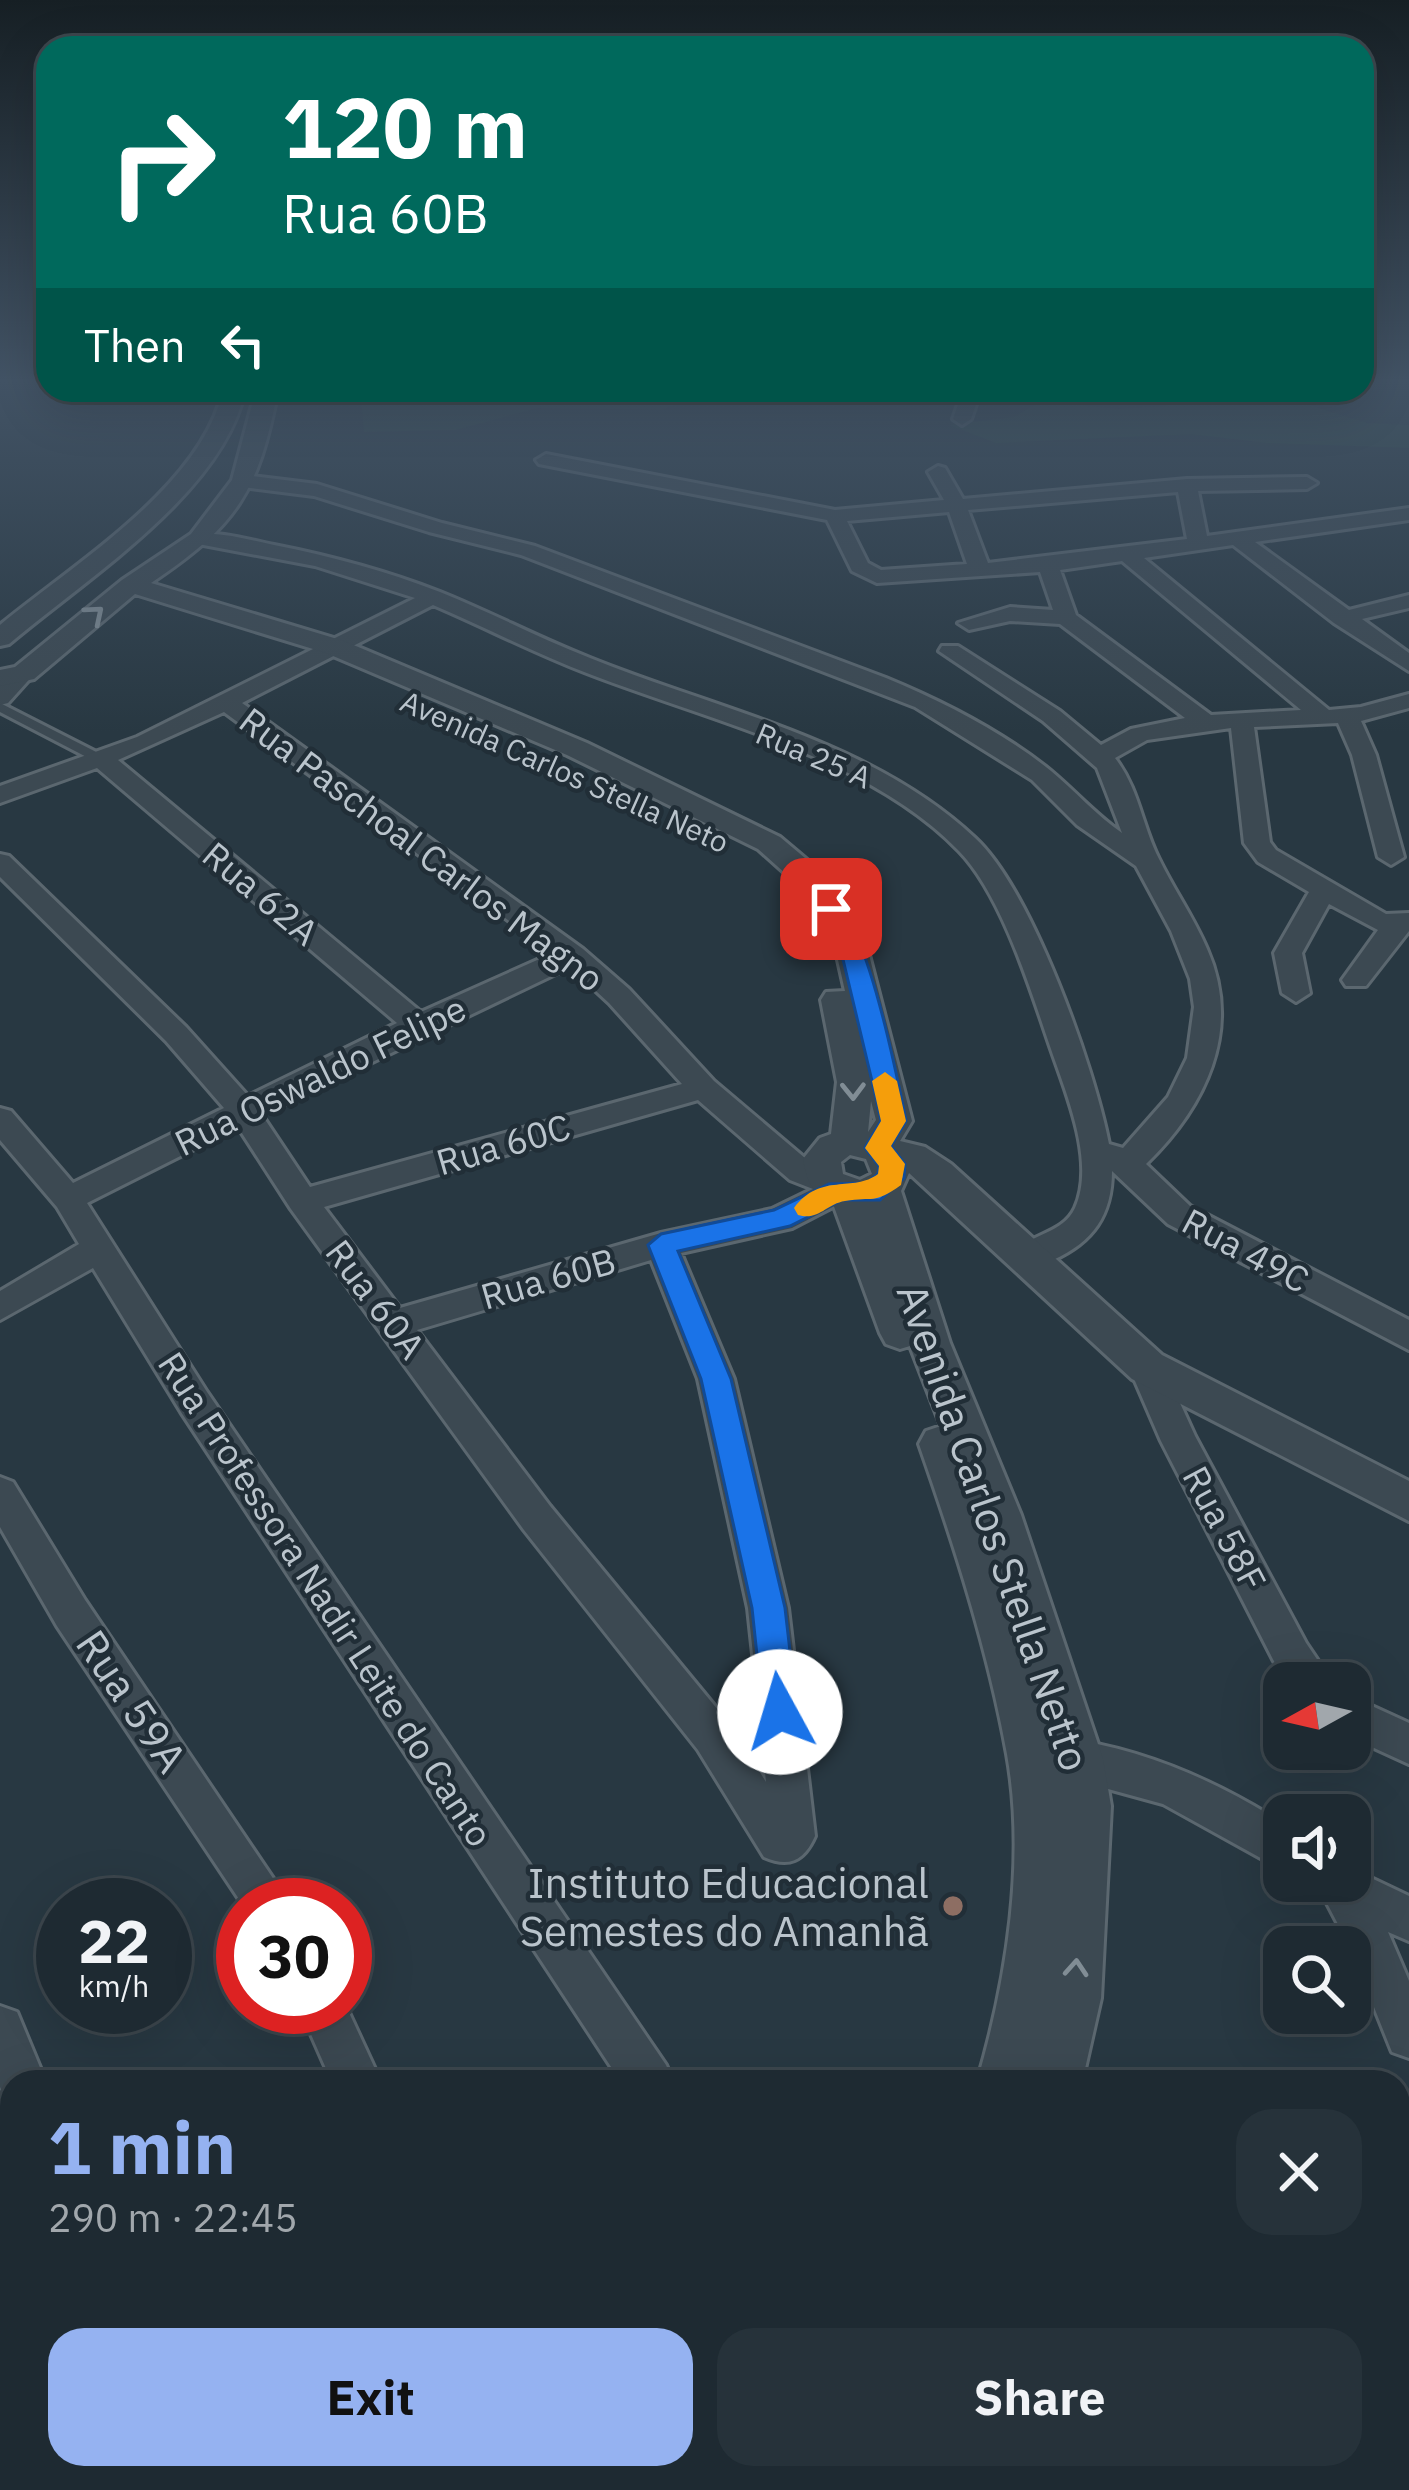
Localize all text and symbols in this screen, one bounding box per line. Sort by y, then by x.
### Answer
text: 120 m [282,72,528,181]
icon: right [84,84,240,240]
text: Rua 60B [282,178,489,248]
icon: left [210,312,276,378]
text: Then [84,316,186,374]
one-way arrow [81,607,103,629]
street label: Avenida Carlos Stella Neto [395,681,735,861]
street label: Rua Paschoal Carlos Magno [230,696,614,1002]
street label: Rua 25 A [750,713,878,797]
street label: Rua 62A [193,831,329,955]
pin [780,858,882,960]
icon: arrive [798,876,864,942]
street label: Rua Oswaldo Felipe [167,984,473,1166]
one-way arrow [840,1083,866,1101]
street label: Rua 60C [431,1103,575,1185]
street label: Rua 49C [1175,1197,1317,1303]
street label: Rua 60A [316,1230,436,1368]
street label: Rua 60B [475,1236,621,1320]
street label: Avenida Carlos Stella Netto [885,1276,1103,1778]
street label: Rua Professora Nadir Leite do Canto [148,1343,504,1855]
street label: Rua 58F [1173,1458,1277,1598]
street label: Rua 59A [64,1619,200,1783]
position arrow [717,1649,843,1775]
north arrow [1263,1662,1371,1770]
map controls [1263,1662,1371,2034]
button: sound [1263,1794,1371,1902]
place label: Instituto Educacional Semestes do Amanhã [520,1855,929,1958]
speed limit sign: 30 [216,1878,372,2034]
marker: Instituto Educacional Semestes do Amanhã [940,1893,966,1919]
text: 22 [78,1901,150,1980]
button: search [1263,1926,1371,2034]
one-way arrow [1063,1958,1089,1977]
text: km/h [79,1966,149,2005]
text: 1 min [48,2100,236,2194]
button: close [1236,2109,1362,2235]
text: 290 m · 22:45 [48,2192,298,2243]
button: Exit [48,2328,693,2466]
button: Share [717,2328,1362,2466]

